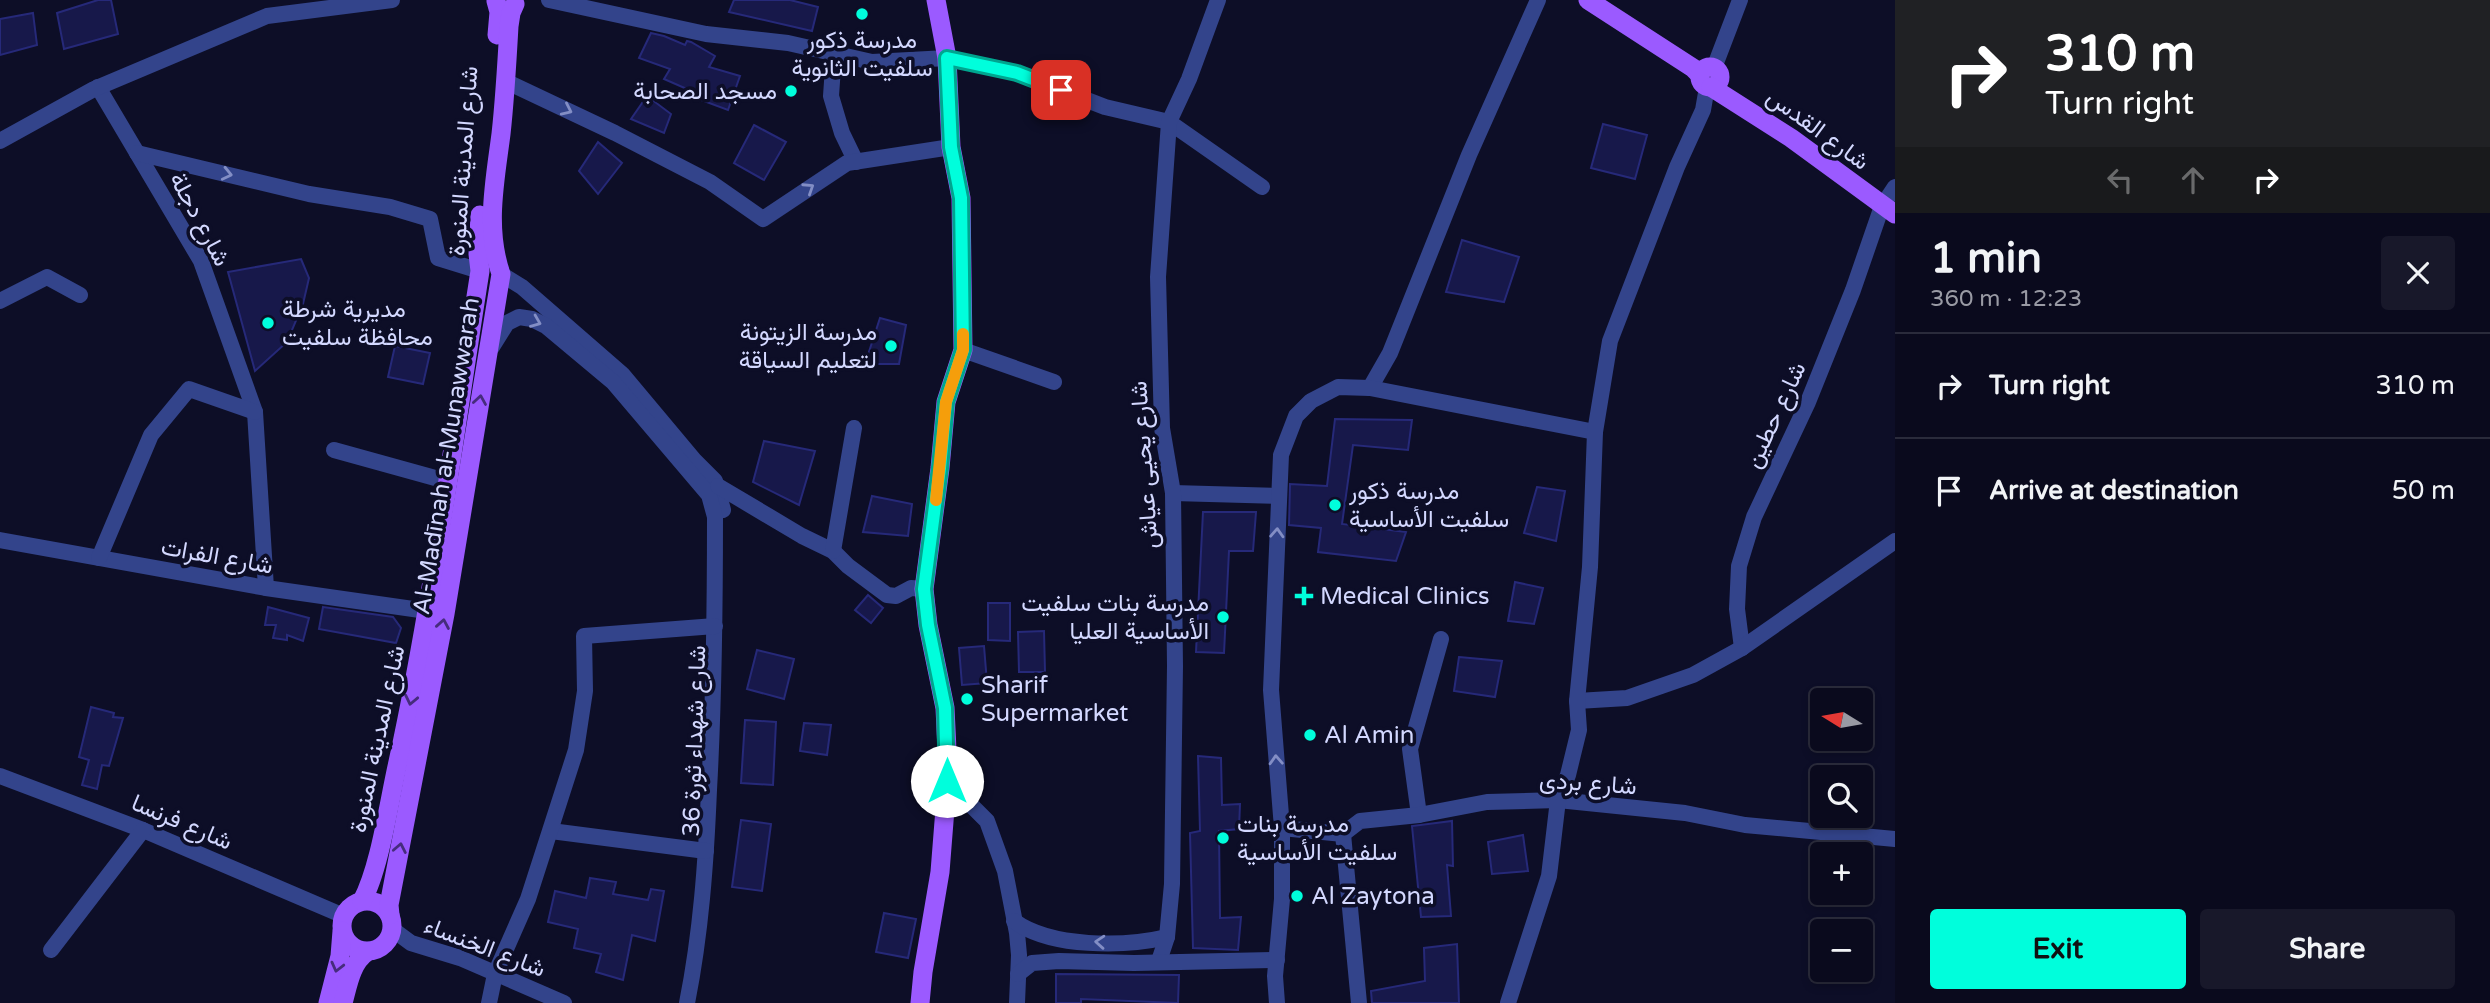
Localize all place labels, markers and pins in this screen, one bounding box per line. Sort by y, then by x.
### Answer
marker: مدرسة ذكور سلفيت الثانوية [854,6,870,22]
place label: مدرسة ذكور سلفيت الثانوية [791,26,933,83]
pin [1031,60,1091,120]
place label: مسجد الصحابة [633,77,777,106]
marker: مسجد الصحابة [783,83,799,99]
place label: مديرية شرطة محافظة سلفيت [282,295,433,352]
marker: مديرية شرطة محافظة سلفيت [260,315,276,331]
place label: مدرسة الزيتونة لتعليم السياقة [739,318,877,376]
marker: مدرسة الزيتونة لتعليم السياقة [883,338,899,354]
place label: مدرسة ذكور سلفيت الأساسية [1348,477,1509,534]
marker: مدرسة ذكور سلفيت الأساسية [1327,497,1343,513]
place label: Medical Clinics [1320,582,1490,611]
marker: Medical Clinics [1294,586,1314,606]
place label: مدرسة بنات سلفيت الأساسية العليا [1021,589,1209,646]
marker: مدرسة بنات سلفيت الأساسية العليا [1215,609,1231,625]
place label: Sharif Supermarket [981,671,1128,728]
marker: Sharif Supermarket [959,691,975,707]
place label: Al Amin [1324,721,1414,750]
marker: Al Amin [1302,727,1318,743]
place label: مدرسة بنات سلفيت الأساسية [1237,810,1397,867]
marker: مدرسة بنات سلفيت الأساسية [1215,830,1231,846]
place label: Al Zaytona [1311,882,1435,911]
marker: Al Zaytona [1289,888,1305,904]

